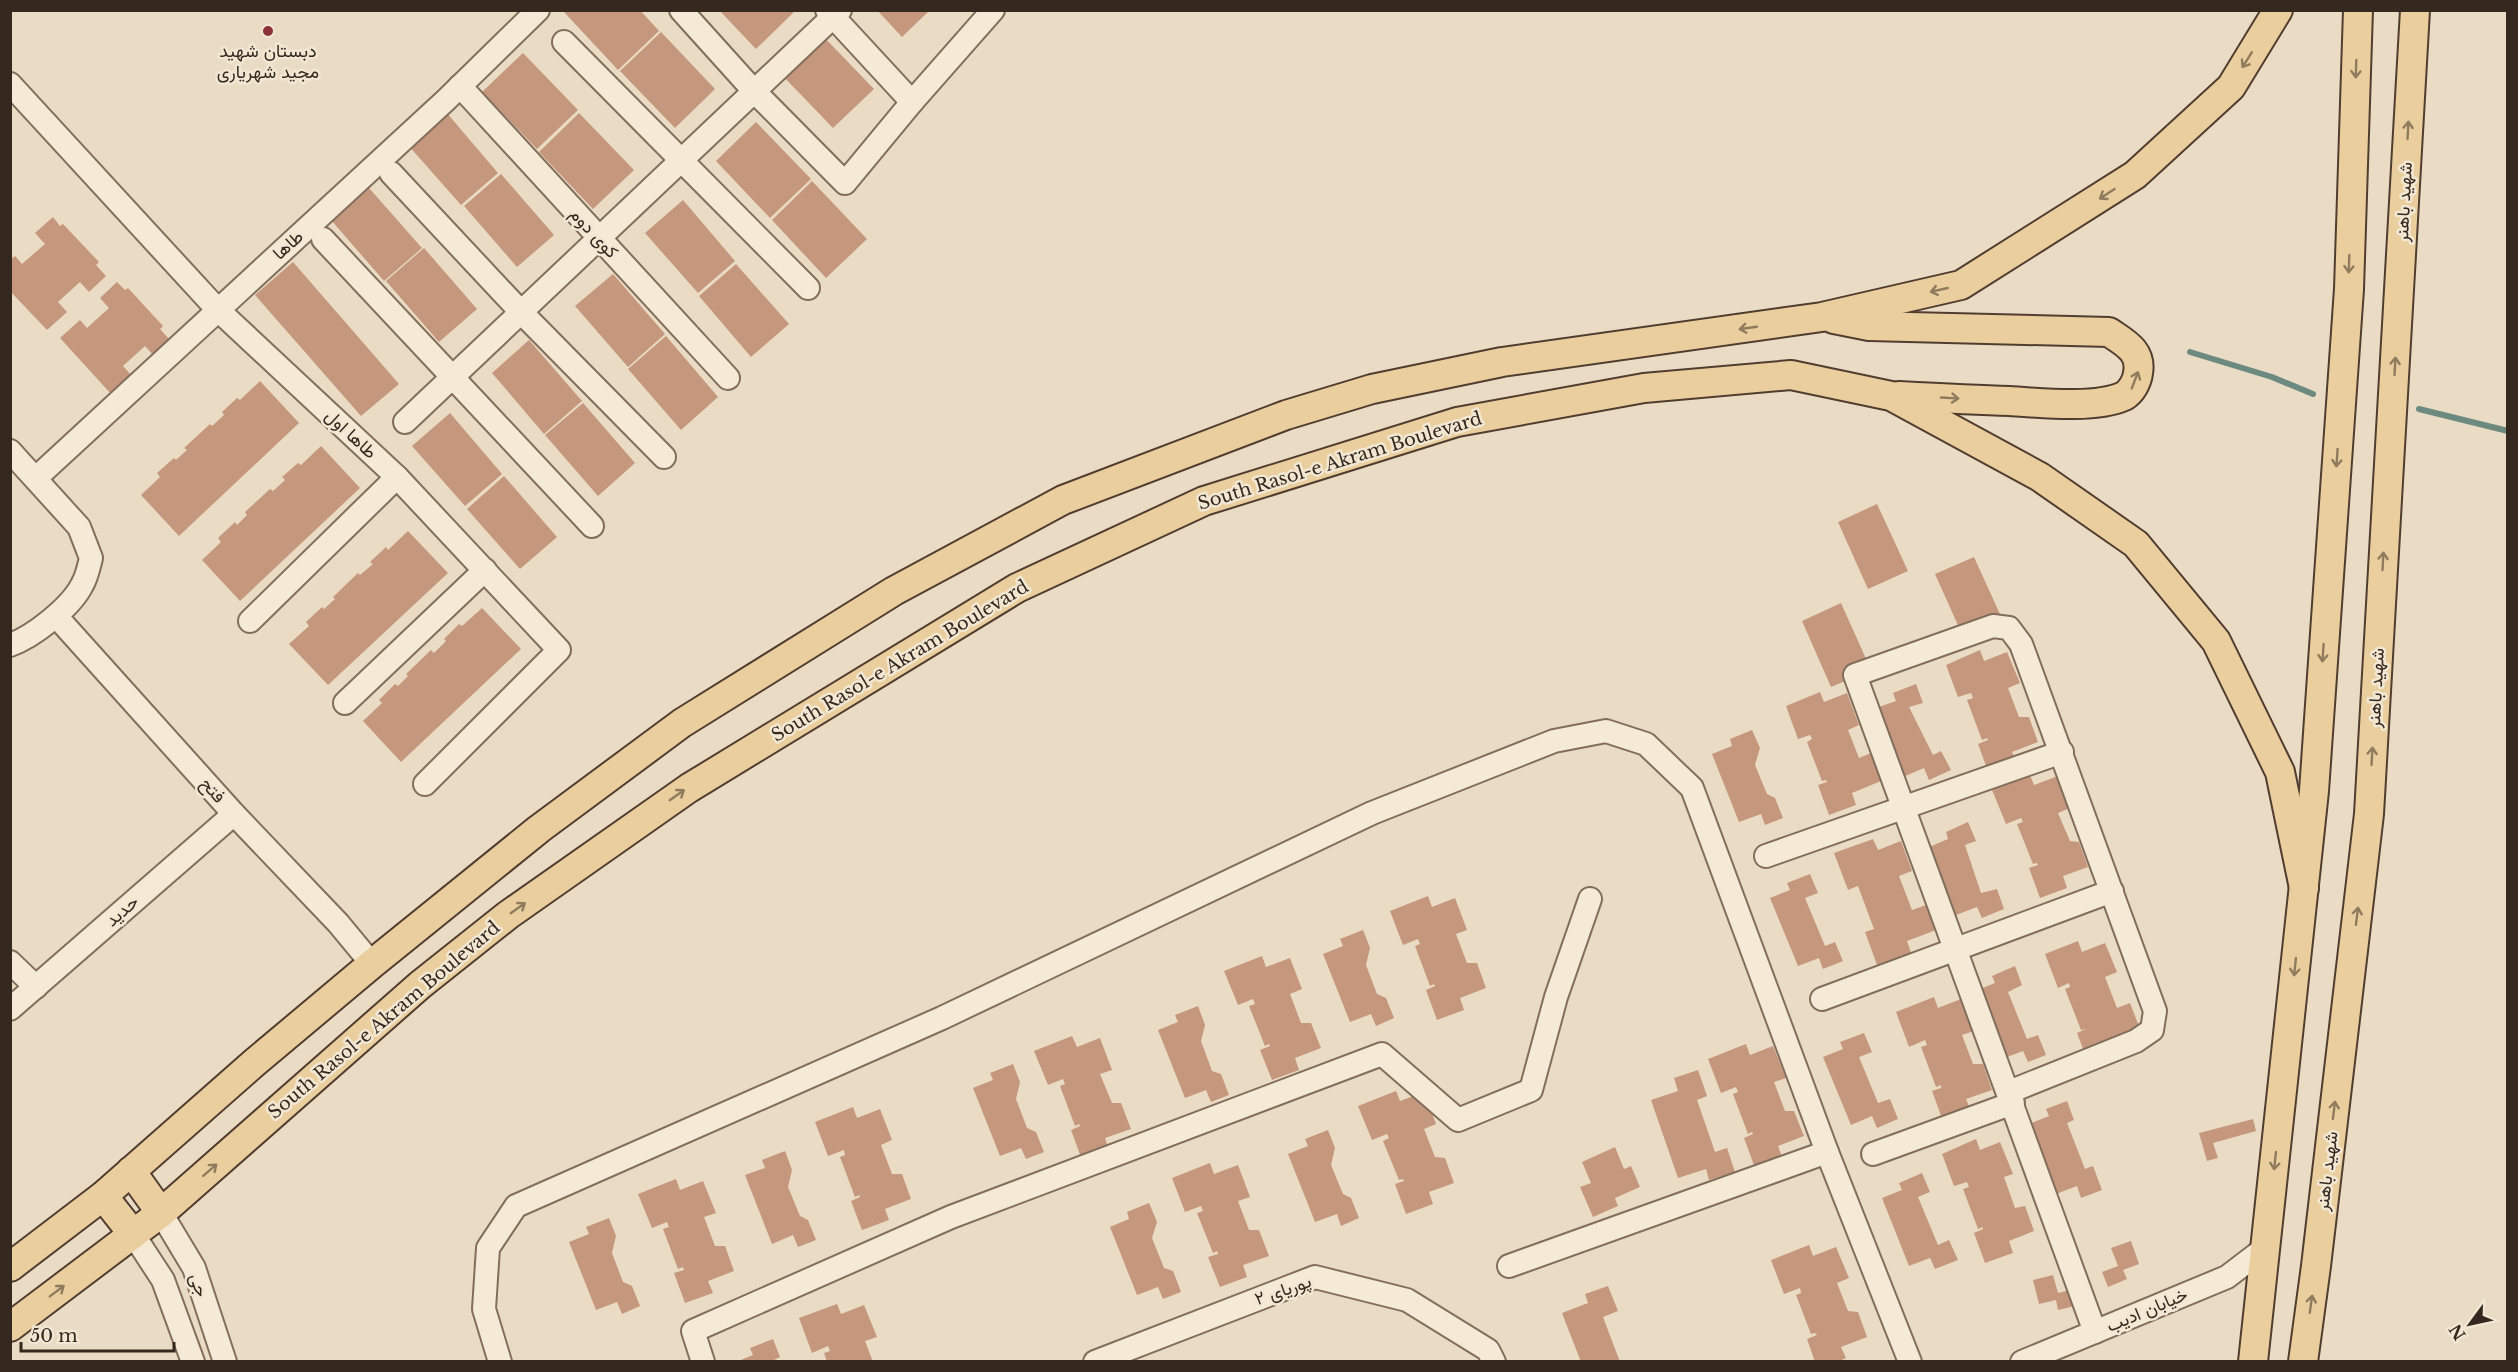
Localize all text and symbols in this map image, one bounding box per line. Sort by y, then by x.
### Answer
marker: دبستان شهید مجید شهریاری [261,24,275,38]
place label: دبستان شهید مجید شهریاری [217,40,319,83]
one-way arrow [2241,51,2253,68]
one-way arrow [2350,58,2362,78]
one-way arrow [2403,120,2414,140]
street label: شهید باهنر [2391,161,2417,244]
one-way arrow [2099,188,2116,200]
street label: کوی دوم [564,203,623,264]
street label: طاها [268,226,308,264]
one-way arrow [2344,253,2355,273]
one-way arrow [1930,285,1949,296]
one-way arrow [1738,322,1758,333]
one-way arrow [2389,357,2400,377]
one-way arrow [2130,371,2141,390]
one-way arrow [1939,393,1959,404]
street label: طاها اول [321,405,381,463]
street label: South Rasol-e Akram Boulevard [1195,407,1485,515]
one-way arrow [2331,448,2342,468]
one-way arrow [2378,552,2389,572]
street label: South Rasol-e Akram Boulevard [768,575,1032,747]
one-way arrow [2318,642,2329,662]
street label: شهید باهنر [2363,647,2389,730]
one-way arrow [2367,746,2378,766]
street label: فتح [195,773,230,808]
one-way arrow [669,789,685,802]
street label: حدید [101,891,143,931]
one-way arrow [510,902,526,914]
one-way arrow [2352,907,2363,927]
street label: South Rasol-e Akram Boulevard [264,917,504,1123]
one-way arrow [2289,956,2300,976]
one-way arrow [2329,1101,2340,1120]
street label: شهید باهنر [2311,1130,2343,1213]
one-way arrow [2269,1150,2280,1170]
one-way arrow [202,1163,217,1177]
street label: جی [185,1270,213,1300]
street label: پوریای ۲ [1252,1270,1314,1311]
street label: خیابان ادیب [2103,1283,2191,1337]
one-way arrow [49,1285,65,1298]
one-way arrow [2305,1294,2316,1314]
north arrow [2440,1294,2500,1354]
scale bar [21,1315,174,1353]
text: N [2445,1320,2470,1344]
text: 50 m [30,1325,78,1347]

